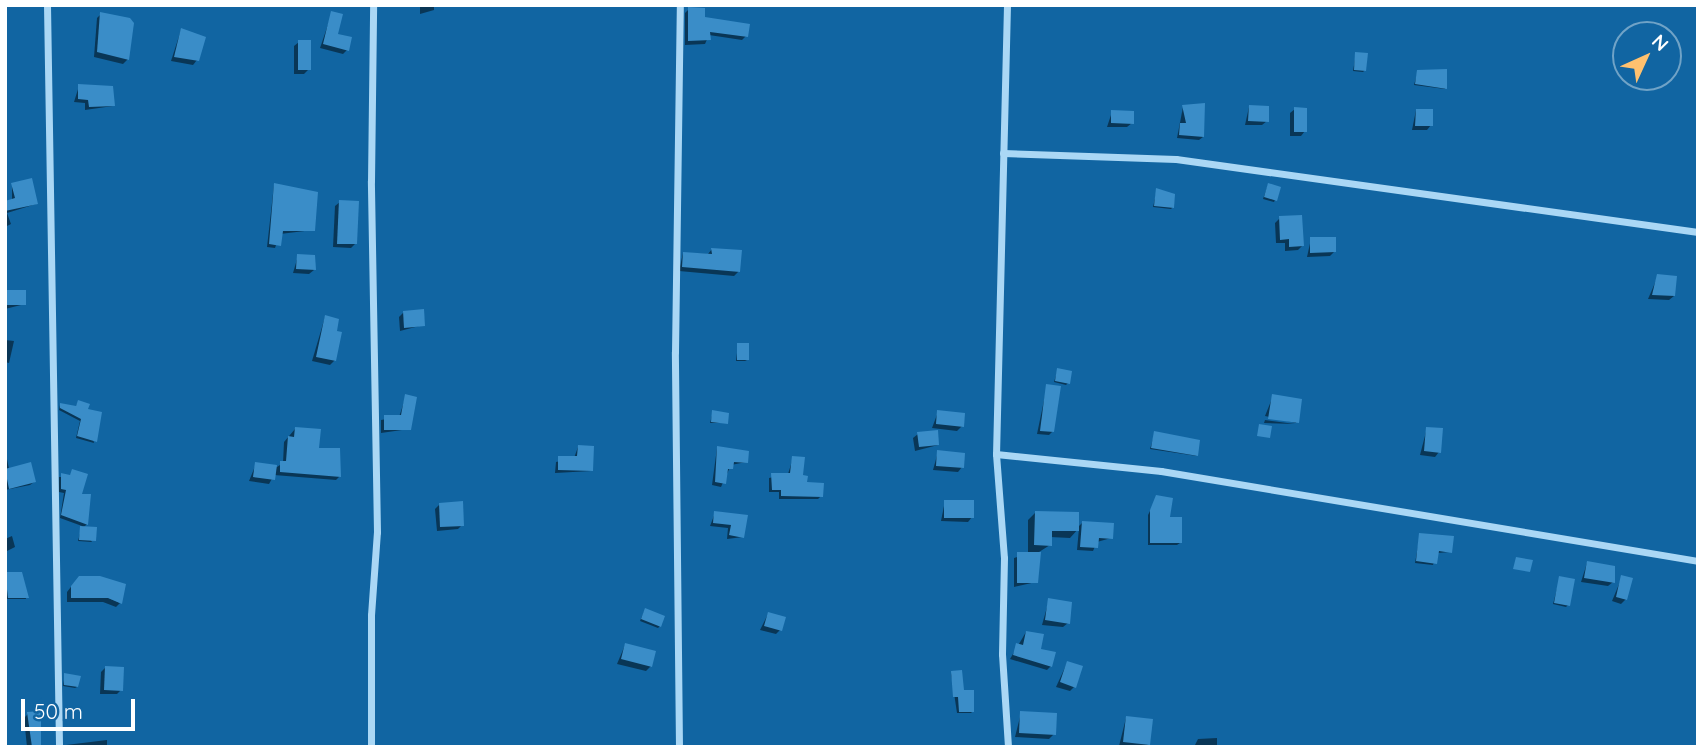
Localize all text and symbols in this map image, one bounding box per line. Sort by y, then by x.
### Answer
north arrow [1612,21,1682,91]
text: N [1647,29,1674,56]
scale bar [24,686,138,730]
text: 50 m [34,698,83,724]

